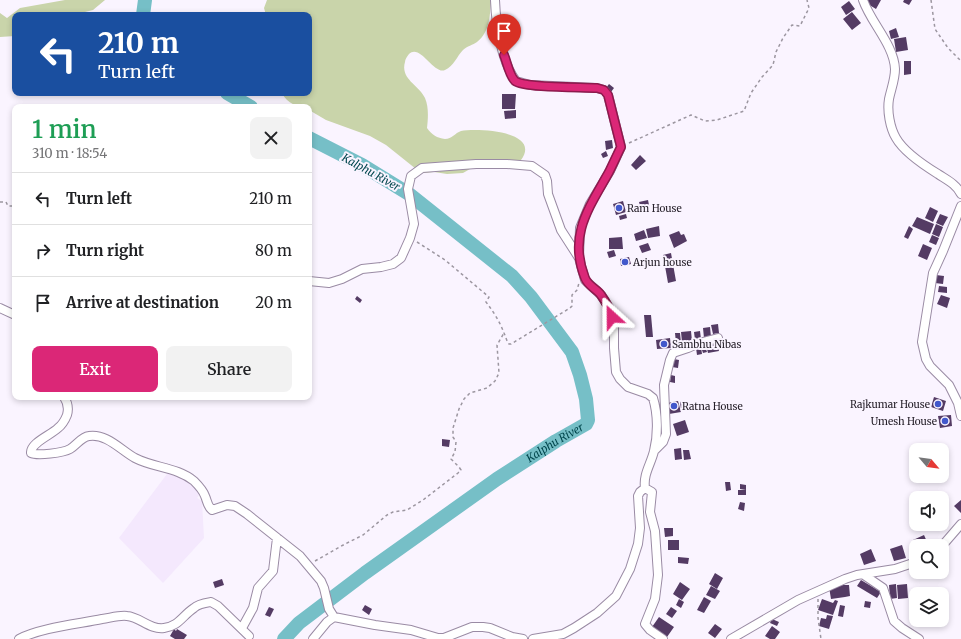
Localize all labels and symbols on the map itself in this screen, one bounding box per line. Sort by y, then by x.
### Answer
pin [487,14,521,55]
water label: Kalphu River [339,150,403,194]
place label: Ram House [627,202,682,215]
marker: Ram House [614,203,624,213]
place label: Arjun house [632,256,692,269]
marker: Arjun house [620,257,630,267]
position arrow [591,296,633,338]
place label: Sambhu Nibas [672,338,741,351]
marker: Sambhu Nibas [659,339,669,349]
place label: Rajkumar House [850,398,930,411]
marker: Rajkumar House [933,399,943,409]
place label: Ratna House [682,400,743,413]
marker: Ratna House [669,401,679,411]
place label: Umesh House [871,415,937,428]
marker: Umesh House [940,416,950,426]
water label: Kalphu River [523,420,586,466]
north arrow [909,443,949,483]

